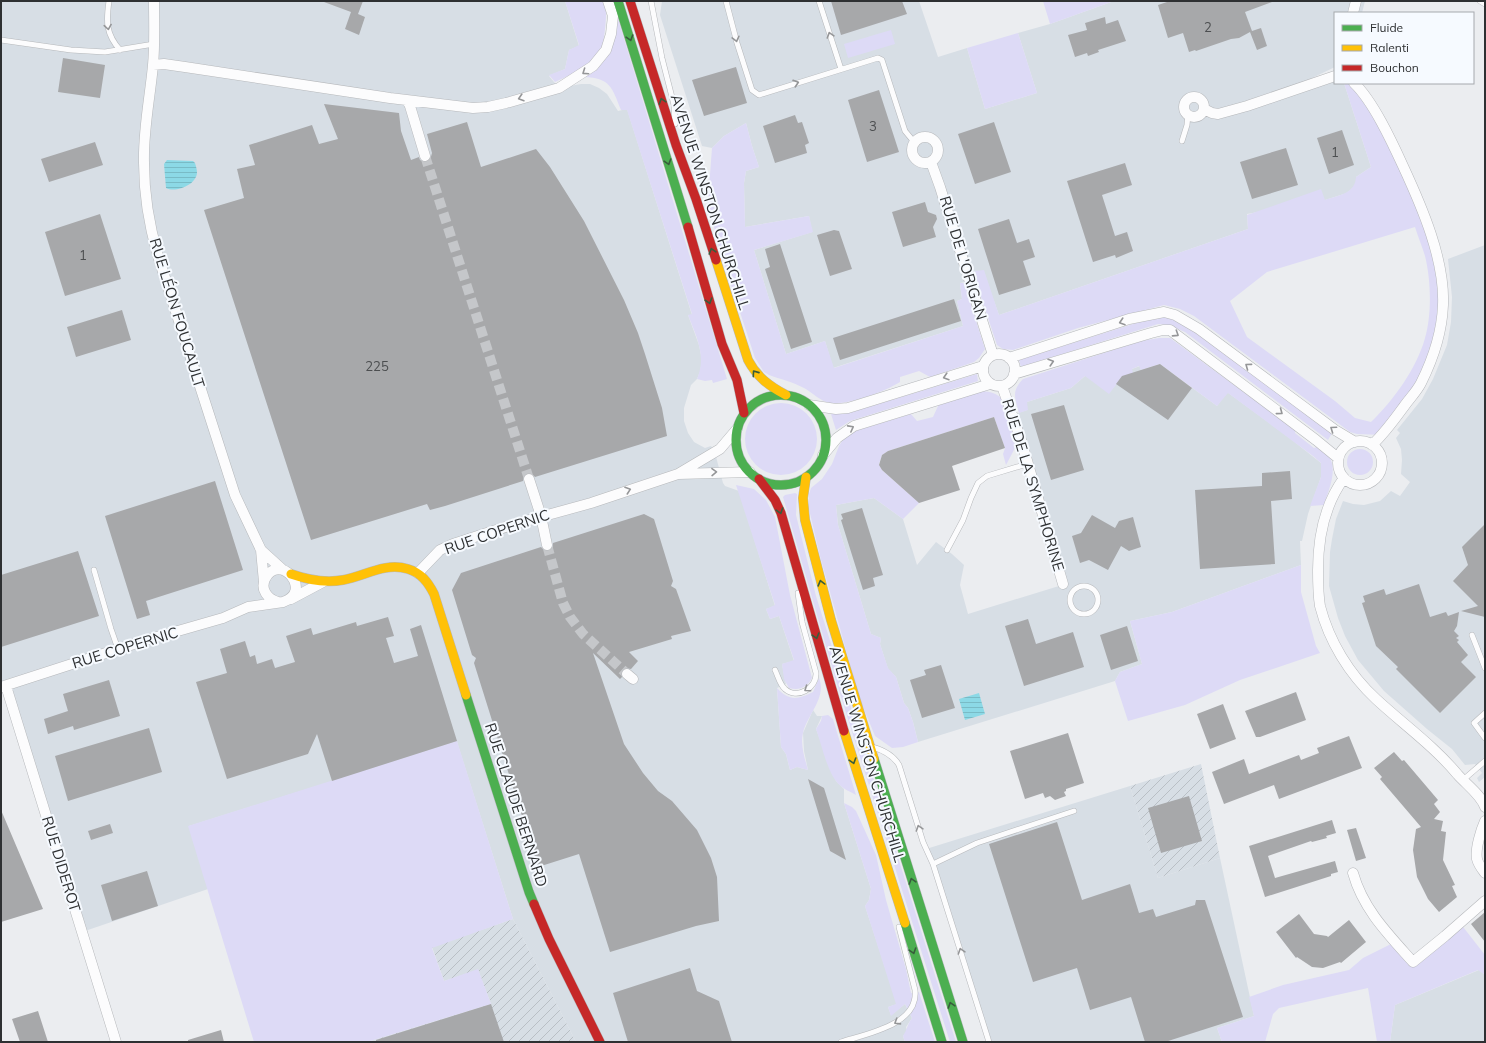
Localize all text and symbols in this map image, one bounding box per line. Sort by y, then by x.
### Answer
legend [1334,12,1474,84]
house number: 2 [1204,19,1212,35]
text: Fluide [1370,20,1403,35]
one-way arrow [103,24,112,30]
one-way arrow [826,32,835,39]
one-way arrow [625,35,634,42]
one-way arrow [731,35,739,42]
text: Ralenti [1370,40,1409,55]
text: Bouchon [1370,60,1419,75]
one-way arrow [582,67,589,74]
one-way arrow [792,79,799,88]
street label: AVENUE WINSTON CHURCHILL [667,92,754,312]
one-way arrow [518,93,525,102]
one-way arrow [658,97,667,104]
house number: 3 [869,118,877,134]
house number: 1 [1331,144,1339,160]
one-way arrow [663,159,672,166]
street label: RUE DE L'ORIGAN [936,194,991,322]
street label: RUE LÉON FOUCAULT [146,236,209,390]
house number: 1 [79,247,87,263]
one-way arrow [708,247,717,254]
one-way arrow [704,297,712,304]
one-way arrow [1119,317,1126,325]
one-way arrow [1171,329,1178,336]
house number: 225 [365,358,389,374]
one-way arrow [1048,358,1055,367]
one-way arrow [1246,364,1253,371]
one-way arrow [753,370,760,377]
one-way arrow [943,373,950,381]
street label: RUE DE LA SYMPHORINE [998,396,1069,573]
one-way arrow [1275,407,1282,414]
one-way arrow [847,426,854,433]
one-way arrow [1331,427,1338,434]
one-way arrow [711,468,717,476]
one-way arrow [625,486,632,495]
street label: RUE COPERNIC [442,505,552,558]
one-way arrow [775,508,784,515]
one-way arrow [817,579,826,586]
street label: RUE COPERNIC [70,622,180,673]
one-way arrow [811,632,820,639]
street label: AVENUE WINSTON CHURCHILL [825,643,910,864]
one-way arrow [805,684,812,691]
street label: RUE CLAUDE BERNARD [481,720,552,889]
one-way arrow [848,757,857,764]
street label: RUE DIDEROT [38,814,85,914]
one-way arrow [915,825,924,832]
one-way arrow [908,878,917,885]
one-way arrow [908,948,917,955]
one-way arrow [957,948,965,955]
one-way arrow [947,1001,956,1008]
one-way arrow [894,1017,901,1024]

